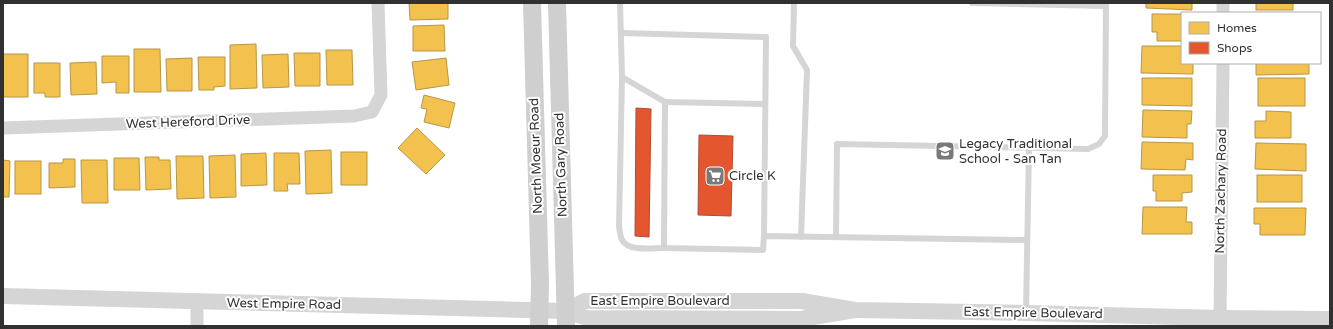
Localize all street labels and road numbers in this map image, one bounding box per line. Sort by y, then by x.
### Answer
street label: North Moeur Road [526,98,546,214]
street label: West Hereford Drive [126,112,250,132]
street label: North Gary Road [551,112,571,218]
street label: North Zachary Road [1212,128,1230,254]
street label: East Empire Boulevard [590,293,730,309]
street label: West Empire Road [227,295,341,313]
street label: East Empire Boulevard [963,304,1103,322]

